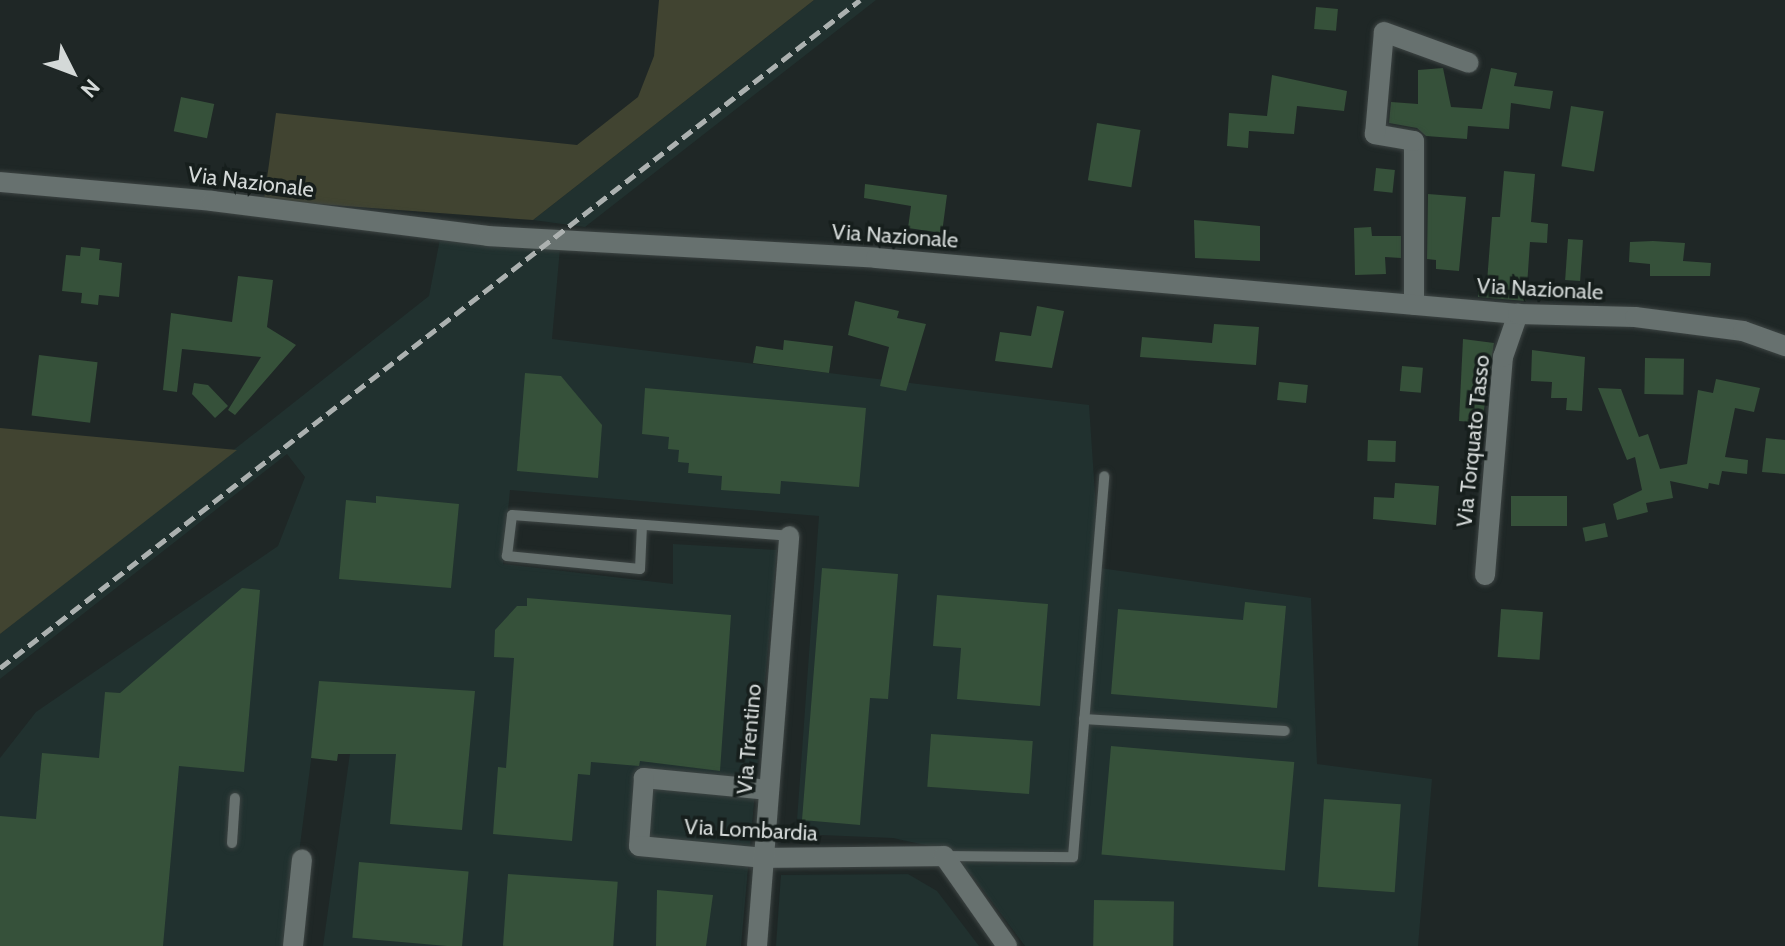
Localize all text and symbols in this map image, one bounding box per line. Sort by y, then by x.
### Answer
north arrow [32,32,112,112]
text: N [75,74,105,103]
street label: Via Nazionale [187,161,315,203]
street label: Via Nazionale [831,218,959,254]
street label: Via Nazionale [1476,273,1604,305]
street label: Via Torquato Tasso [1451,354,1495,528]
street label: Via Trentino [731,683,767,795]
street label: Via Lombardia [684,813,818,847]

